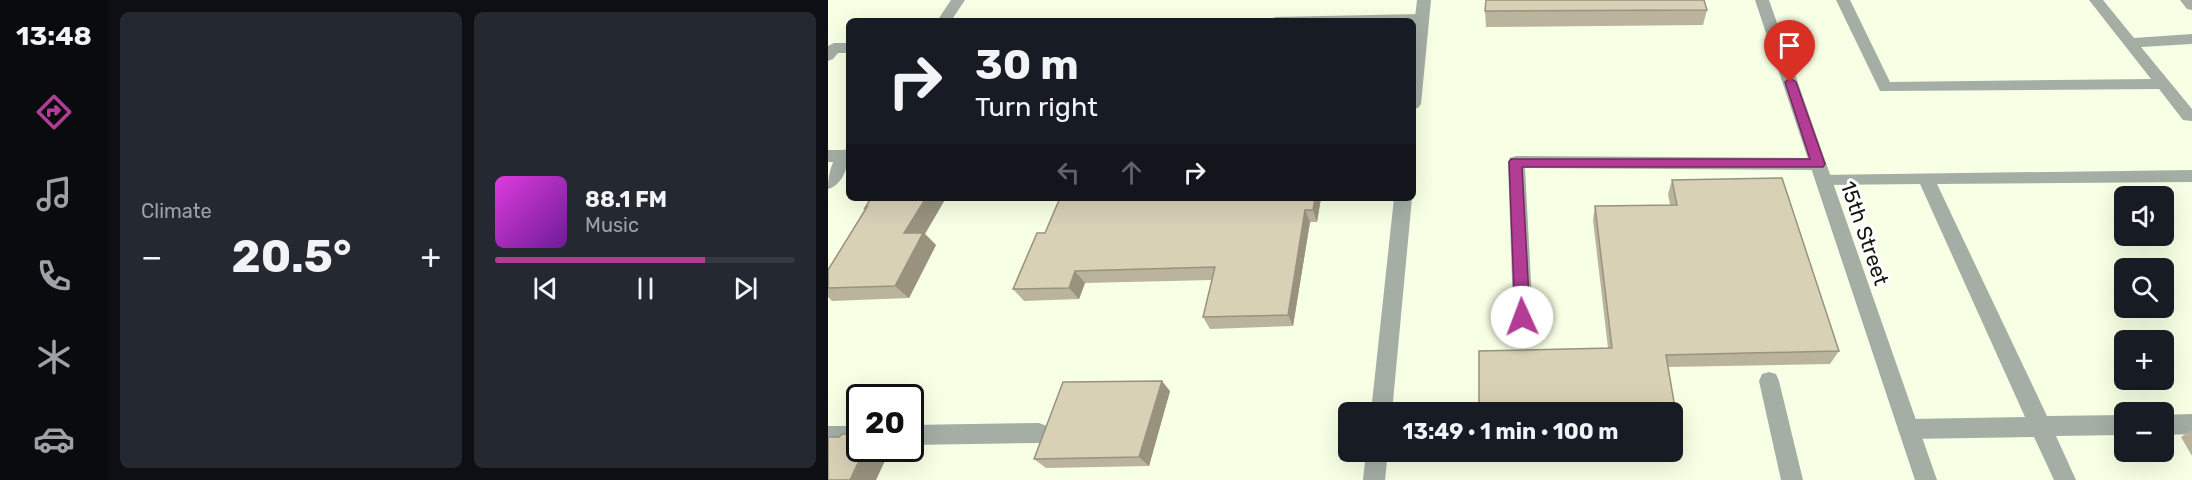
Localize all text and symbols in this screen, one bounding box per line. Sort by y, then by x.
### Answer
text: 13:48 [16,20,92,52]
pin [1764,20,1815,82]
icon: arrive [1773,29,1806,62]
text: 30 m [975,40,1079,90]
icon: right [876,42,954,120]
icon: directions [33,91,75,133]
text: Turn right [975,91,1098,123]
icon: left [1052,156,1085,189]
icon: ahead [1115,156,1148,189]
icon: right [1178,156,1211,189]
icon: music [33,173,75,215]
street label: 15th Street [1836,178,1894,288]
text: 88.1 FM [585,186,667,213]
map controls [2114,186,2174,462]
button: sound [2114,186,2174,246]
text: Climate [141,199,212,223]
text: Music [585,213,639,237]
text: 20.5° [232,230,351,283]
text: − [141,237,162,276]
text: + [420,237,441,276]
icon: phone [33,255,75,297]
button: search [2114,258,2174,318]
icon: previous [529,272,562,305]
icon: pause [629,272,662,305]
icon: next [729,272,762,305]
position arrow [1490,285,1554,349]
button: + [2114,330,2174,390]
icon: climate [33,336,75,378]
speed limit sign: 20 [846,384,924,462]
button: − [2114,402,2174,462]
icon: car [33,418,75,460]
text: 13:49 · 1 min · 100 m [1402,418,1619,445]

